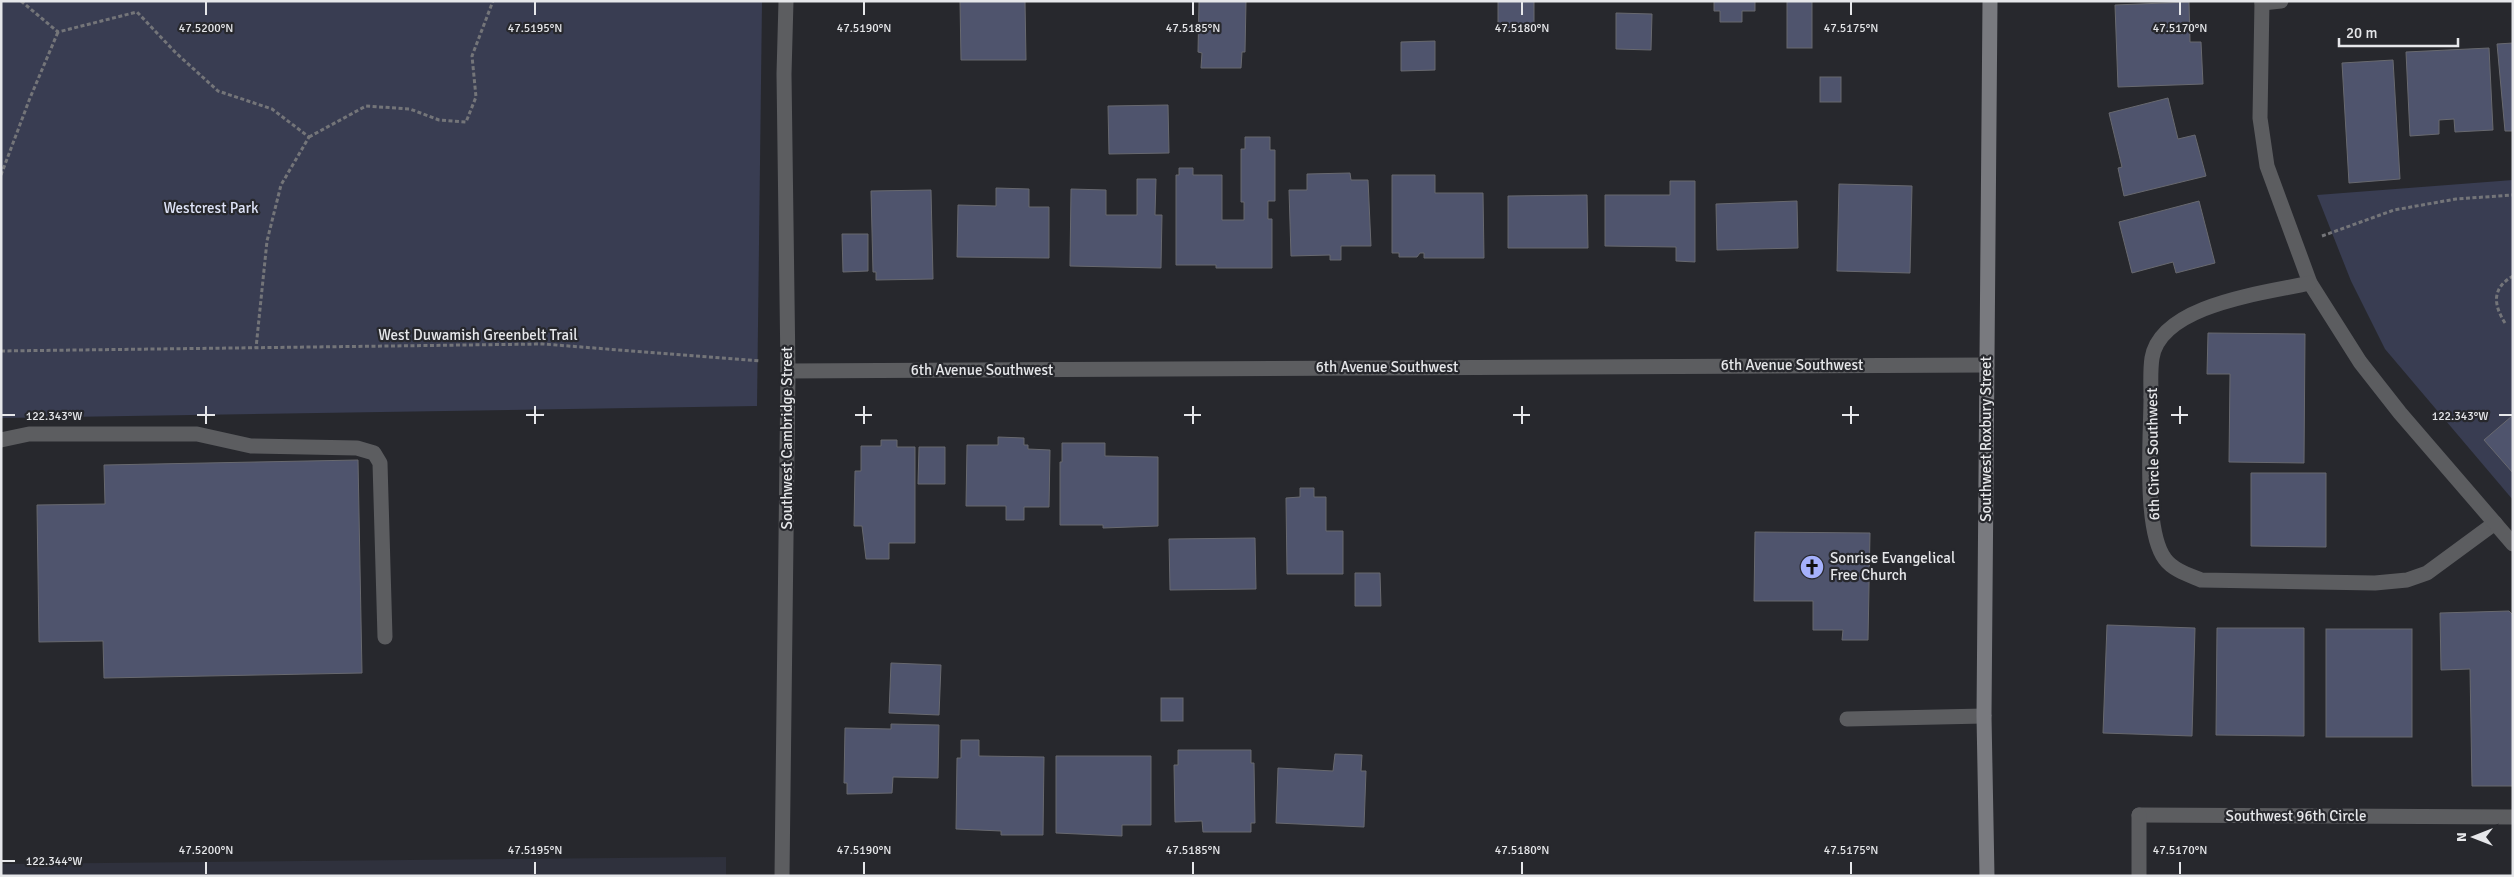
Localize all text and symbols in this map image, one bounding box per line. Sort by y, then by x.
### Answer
scale bar [2339,15,2458,47]
text: 47.5200°N [179,21,233,36]
text: 47.5195°N [508,21,562,36]
text: 47.5190°N [837,21,891,36]
text: 47.5185°N [1166,21,1220,36]
text: 47.5180°N [1495,21,1549,36]
text: 47.5175°N [1824,21,1878,36]
text: 47.5170°N [2153,21,2207,36]
text: 20 m [2346,24,2377,42]
park label: Westcrest Park [163,199,259,217]
street label: West Duwamish Greenbelt Trail [378,326,578,344]
street label: Southwest Cambridge Street [778,347,796,529]
street label: 6th Avenue Southwest [1721,356,1863,374]
street label: Southwest Roxbury Street [1977,356,1995,522]
street label: 6th Avenue Southwest [1316,358,1458,376]
street label: 6th Avenue Southwest [911,361,1053,379]
street label: 6th Circle Southwest [2143,387,2163,521]
text: 122.343°W [26,409,82,424]
text: 122.343°W [2432,409,2488,424]
place label: Sonrise Evangelical Free Church [1830,549,1955,584]
church icon: Sonrise Evangelical Free Church [1799,554,1825,580]
street label: Southwest 96th Circle [2226,807,2366,825]
north arrow [2449,812,2499,862]
text: N [2453,832,2470,842]
text: 47.5200°N [179,843,233,858]
text: 47.5195°N [508,843,562,858]
text: 47.5190°N [837,843,891,858]
text: 47.5185°N [1166,843,1220,858]
text: 47.5180°N [1495,843,1549,858]
text: 47.5175°N [1824,843,1878,858]
text: 47.5170°N [2153,843,2207,858]
text: 122.344°W [26,854,82,869]

